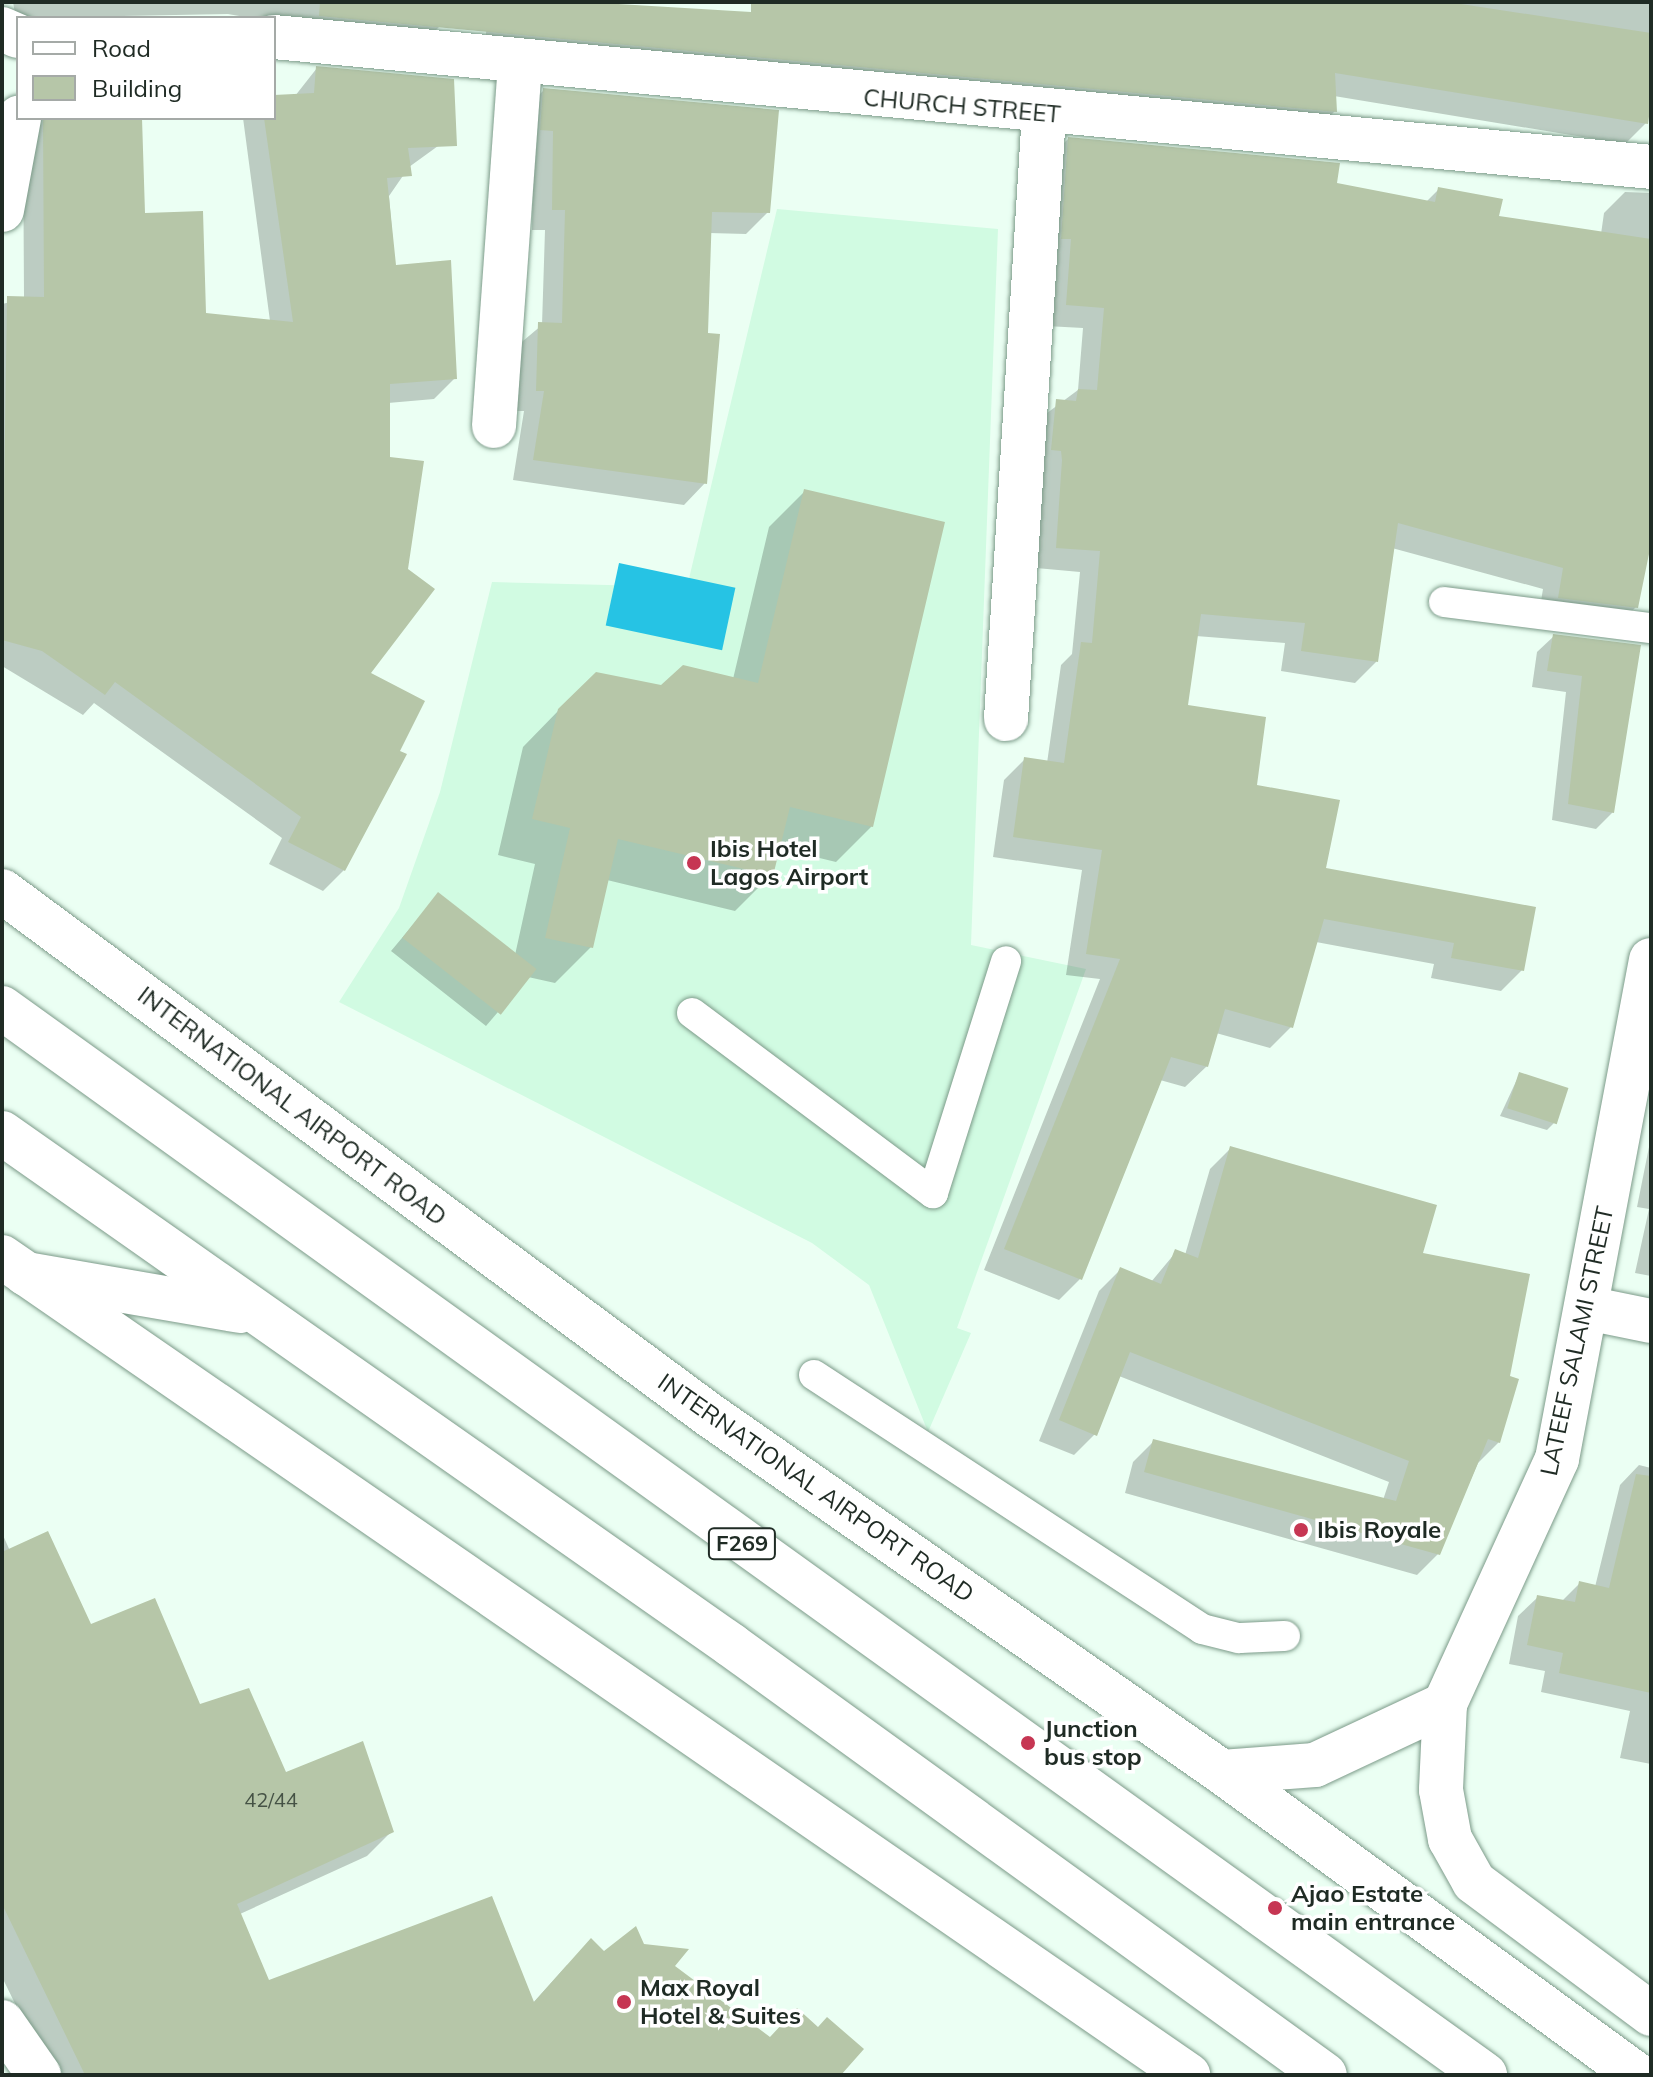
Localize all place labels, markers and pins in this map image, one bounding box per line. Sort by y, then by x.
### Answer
place label: Ibis Hotel Lagos Airport [710,835,868,891]
marker: Ibis Hotel Lagos Airport [685,854,703,872]
place label: Ibis Royale [1317,1516,1441,1544]
marker: Ibis Royale [1292,1521,1310,1539]
place label: Junction bus stop [1044,1715,1142,1771]
marker: Junction bus stop [1019,1734,1037,1752]
place label: Ajao Estate main entrance [1291,1880,1455,1936]
marker: Ajao Estate main entrance [1266,1899,1284,1917]
place label: Max Royal Hotel & Suites [640,1974,801,2030]
marker: Max Royal Hotel & Suites [615,1993,633,2011]

